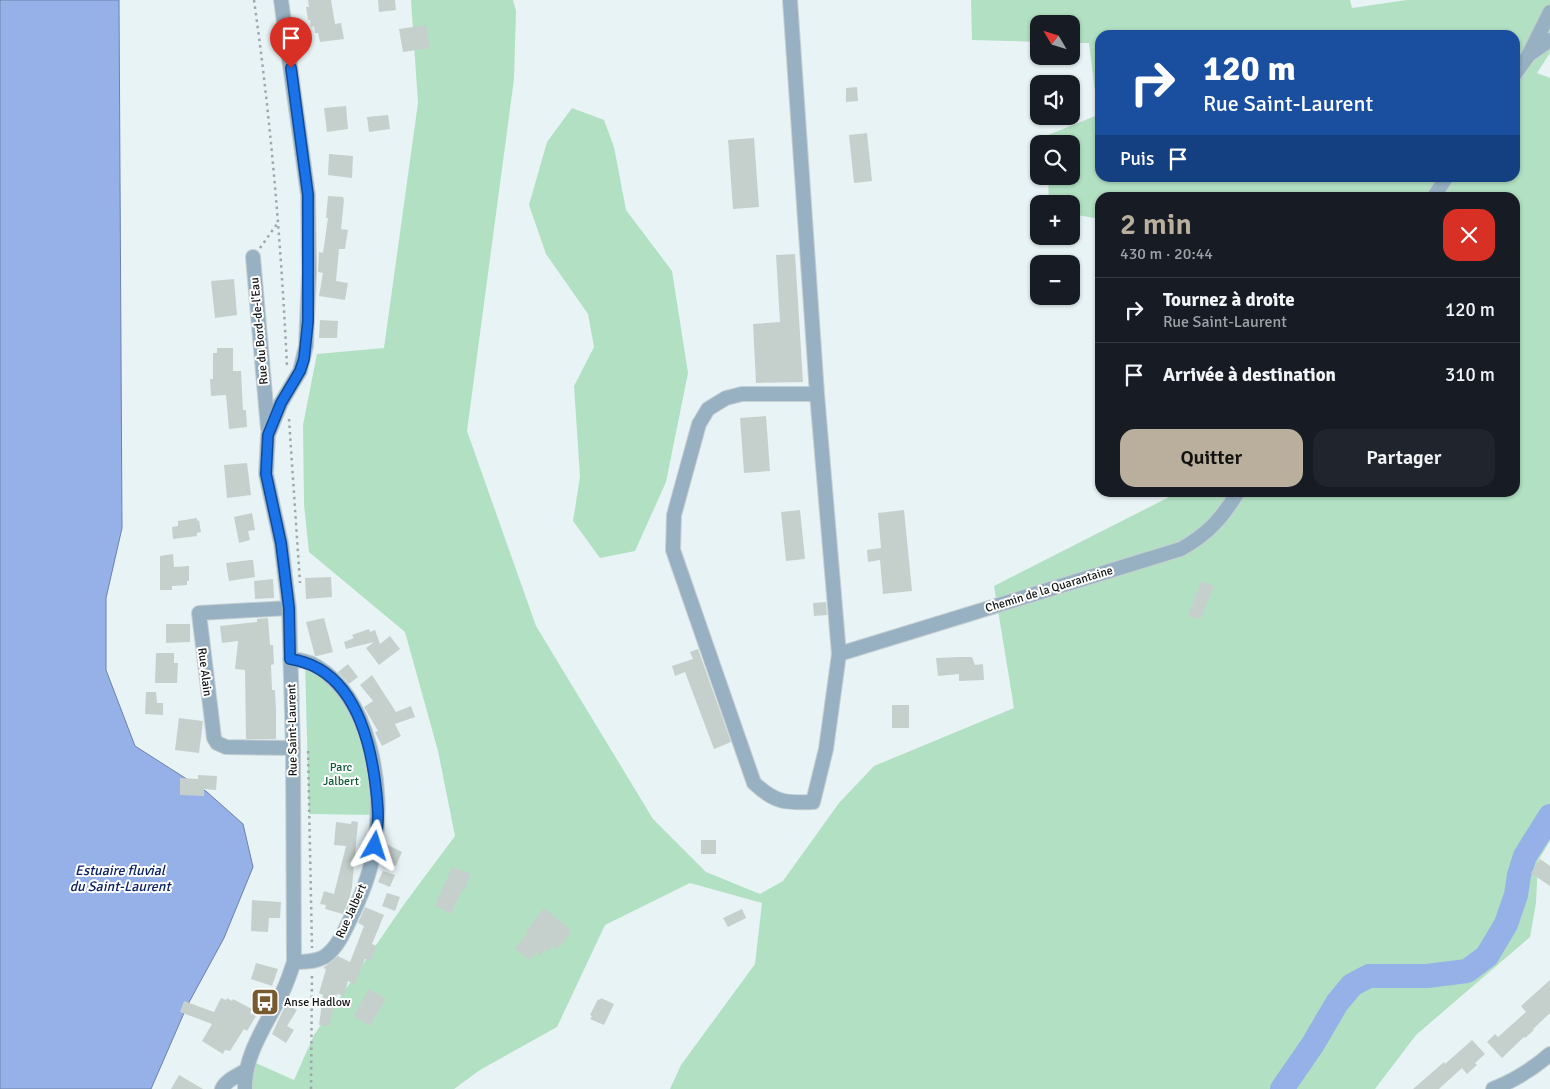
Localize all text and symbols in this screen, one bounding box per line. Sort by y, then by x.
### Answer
north arrow [1030,15,1080,65]
map controls [1030,15,1080,305]
pin [270,17,312,68]
icon: arrive [277,24,305,52]
text: 120 m [1203,47,1296,90]
icon: right [1120,50,1185,115]
button: sound [1030,75,1080,125]
text: Rue Saint-Laurent [1203,90,1373,117]
button: search [1030,135,1080,185]
icon: arrive [1164,145,1192,173]
text: Puis [1120,147,1154,171]
button: + [1030,195,1080,245]
text: 2 min [1120,206,1192,243]
button: close [1443,209,1495,261]
text: 430 m · 20:44 [1120,244,1213,264]
button: − [1030,255,1080,305]
street label: Rue du Bord-de-l'Eau [247,277,272,385]
text: Tournez à droite [1163,288,1295,312]
icon: right [1120,296,1148,324]
text: 120 m [1445,298,1495,322]
text: Rue Saint-Laurent [1163,312,1287,332]
icon: arrive [1120,361,1148,389]
text: Arrivée à destination [1163,363,1336,387]
text: 310 m [1445,363,1495,387]
button: Quitter [1120,429,1303,487]
button: Partager [1313,429,1495,487]
street label: Chemin de la Quarantaine [984,563,1115,616]
street label: Rue Alain [194,647,215,697]
street label: Rue Saint-Laurent [284,683,301,777]
park label: Parc Jalbert [323,760,359,789]
position arrow [348,819,400,871]
water label: Estuaire fluvial du Saint-Laurent [70,862,172,895]
street label: Rue Jalbert [333,882,370,941]
bus stop icon: Anse Hadlow [250,987,280,1017]
place label: Anse Hadlow [284,995,351,1010]

